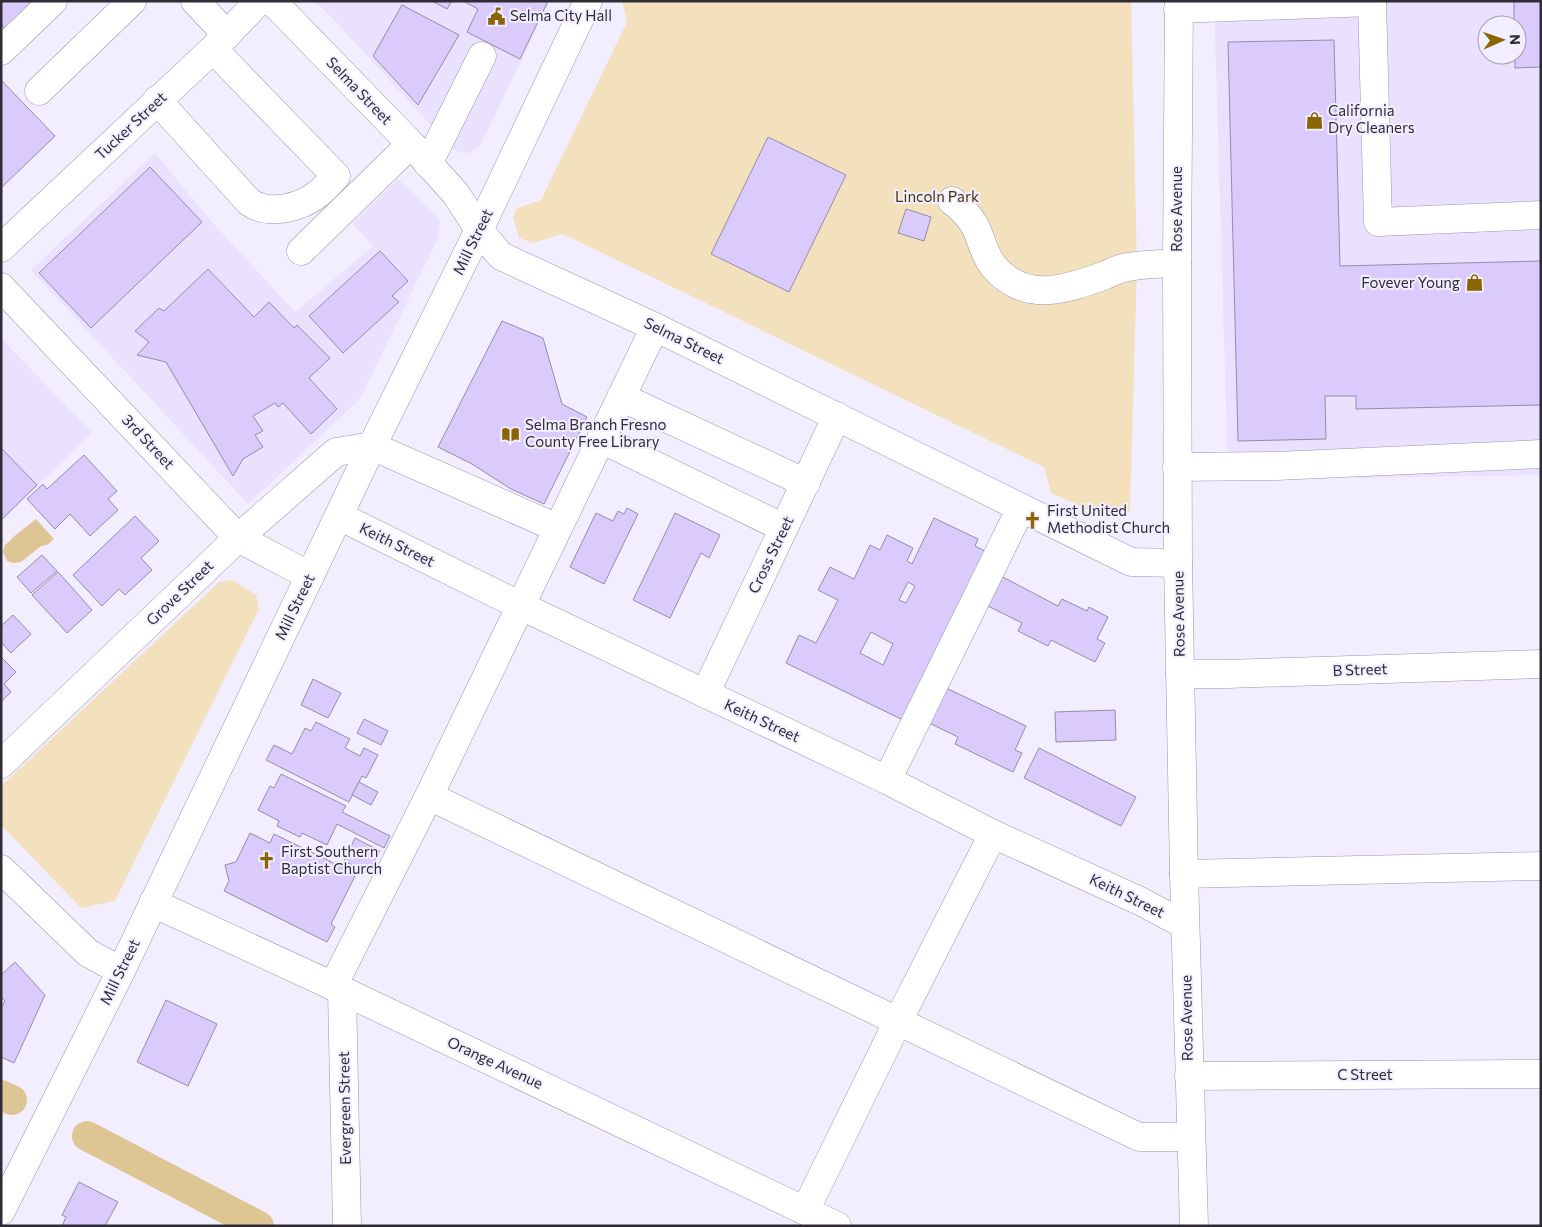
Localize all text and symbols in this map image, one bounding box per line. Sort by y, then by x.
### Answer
public building icon: Selma City Hall [486,6,506,26]
place label: Selma City Hall [510,6,612,24]
north arrow [1477,15,1527,65]
text: N [1507,34,1524,45]
street label: Selma Street [323,53,396,128]
street label: Tucker Street [91,88,170,163]
place label: California Dry Cleaners [1328,101,1415,136]
shop icon: California Dry Cleaners [1304,110,1324,130]
street label: Rose Avenue [1167,166,1185,252]
park label: Lincoln Park [895,187,979,205]
street label: Mill Street [448,206,496,277]
place label: Fovever Young [1361,273,1460,291]
shop icon: Fovever Young [1464,273,1484,293]
street label: Selma Street [642,313,727,367]
street label: 3rd Street [119,410,179,472]
place label: Selma Branch Fresno County Free Library [525,415,667,450]
library icon: Selma Branch Fresno County Free Library [501,424,521,444]
place label: First United Methodist Church [1047,501,1170,536]
church icon: First United Methodist Church [1023,510,1043,530]
street label: Cross Street [744,513,797,596]
street label: Keith Street [357,518,438,570]
street label: Grove Street [142,556,217,629]
street label: Mill Street [270,571,318,642]
street label: Rose Avenue [1168,571,1188,657]
street label: B Street [1332,659,1388,679]
street label: Keith Street [722,695,803,745]
place label: First Southern Baptist Church [281,842,382,877]
church icon: First Southern Baptist Church [257,851,277,871]
street label: Keith Street [1087,869,1168,921]
street label: Mill Street [95,936,143,1007]
street label: Rose Avenue [1176,975,1196,1061]
street label: Orange Avenue [445,1032,546,1092]
street label: Evergreen Street [334,1051,354,1165]
street label: C Street [1337,1065,1393,1083]

